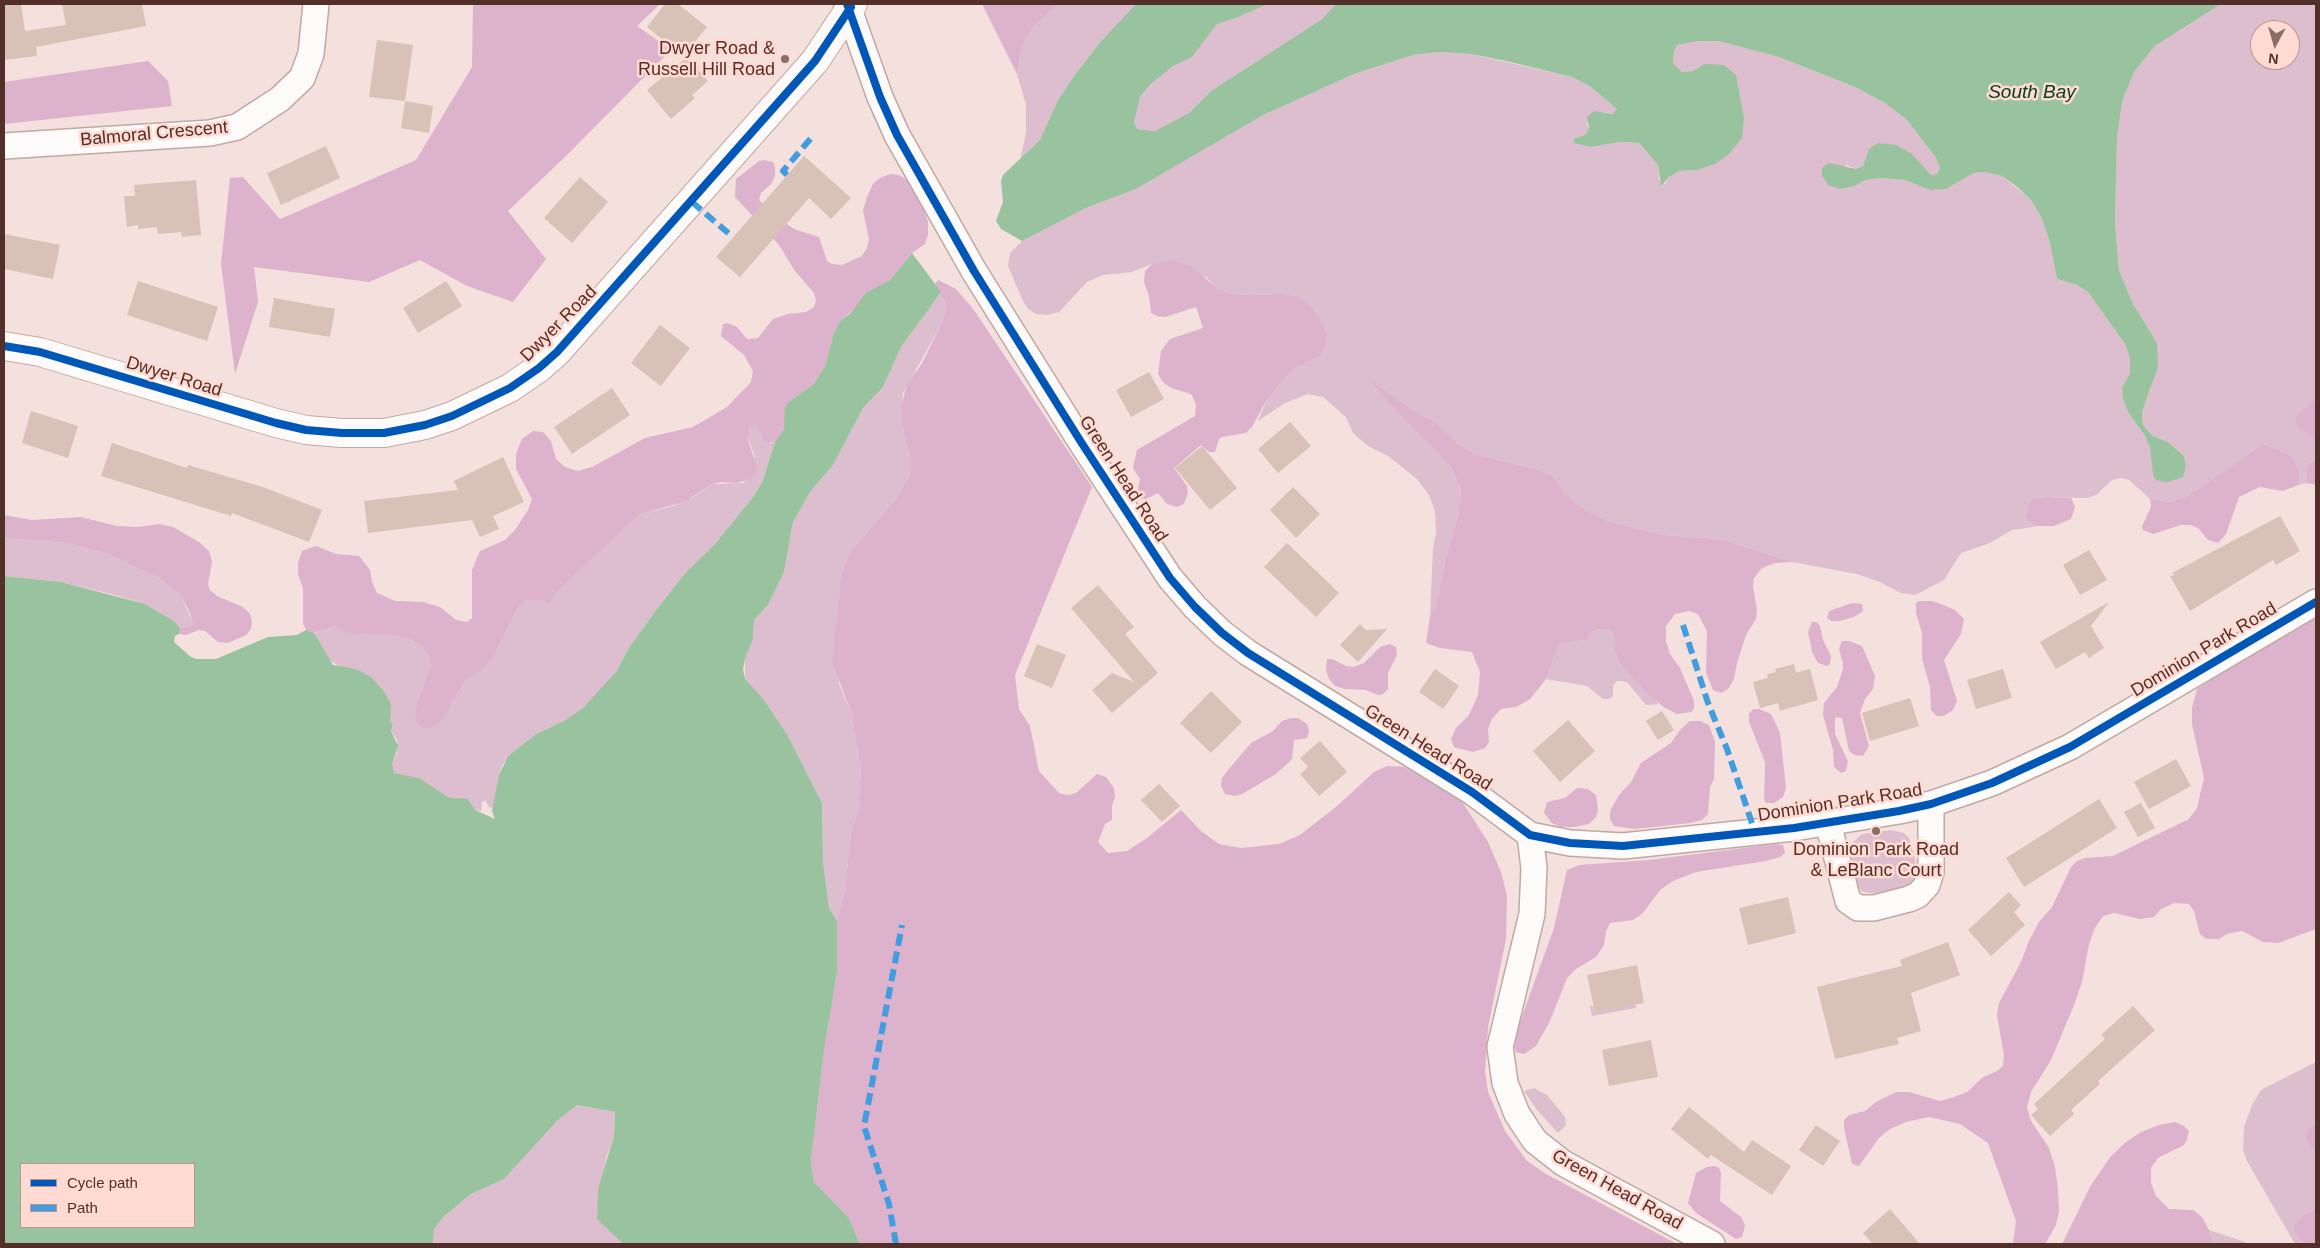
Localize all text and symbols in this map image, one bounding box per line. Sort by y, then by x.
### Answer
north arrow [2250,20,2300,70]
place label: Dwyer Road & Russell Hill Road [638,38,775,80]
text: N [2268,50,2279,67]
marker: Dwyer Road & Russell Hill Road [779,53,791,65]
water label: South Bay [1988,82,2076,104]
street label: Balmoral Crescent [79,117,229,151]
street label: Dwyer Road [516,281,602,367]
street label: Dwyer Road [123,352,225,402]
street label: Green Head Road [1074,412,1172,546]
street label: Dominion Park Road [2127,598,2281,702]
street label: Green Head Road [1360,700,1496,796]
street label: Dominion Park Road [1756,779,1924,827]
marker: Dominion Park Road & LeBlanc Court [1870,825,1882,837]
place label: Dominion Park Road & LeBlanc Court [1793,839,1959,882]
street label: Green Head Road [1548,1145,1686,1235]
legend [20,1163,195,1228]
text: Cycle path [67,1174,138,1191]
text: Path [67,1199,98,1216]

